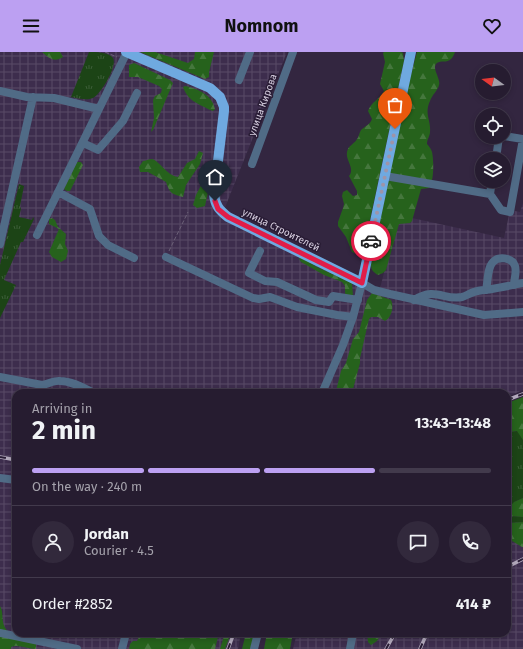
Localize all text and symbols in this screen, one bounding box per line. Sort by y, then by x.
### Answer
icon: menu [20,15,42,37]
text: Nomnom [225,15,298,37]
icon: heart [481,15,503,37]
north arrow [475,64,511,100]
map controls [475,64,511,188]
street label: улица Кирова [246,72,280,138]
pin [378,88,412,129]
icon: bag [384,94,406,116]
button: locate [475,108,511,144]
button: layers [475,152,511,188]
pin [198,160,232,201]
icon: home [204,166,226,188]
street label: улица Строителей [240,206,322,254]
courier [351,221,391,261]
icon: car [360,230,382,252]
text: Arriving in [32,401,92,416]
text: 13:43–13:48 [414,414,491,432]
text: 2 min [32,415,96,446]
text: On the way · 240 m [32,479,142,494]
button: person [32,521,74,563]
button: chat [397,521,439,563]
button: phone [449,521,491,563]
text: Jordan [84,525,129,543]
text: Courier · 4.5 [84,543,154,558]
text: Order #2852 [32,595,113,613]
text: 414 ₽ [456,595,491,613]

